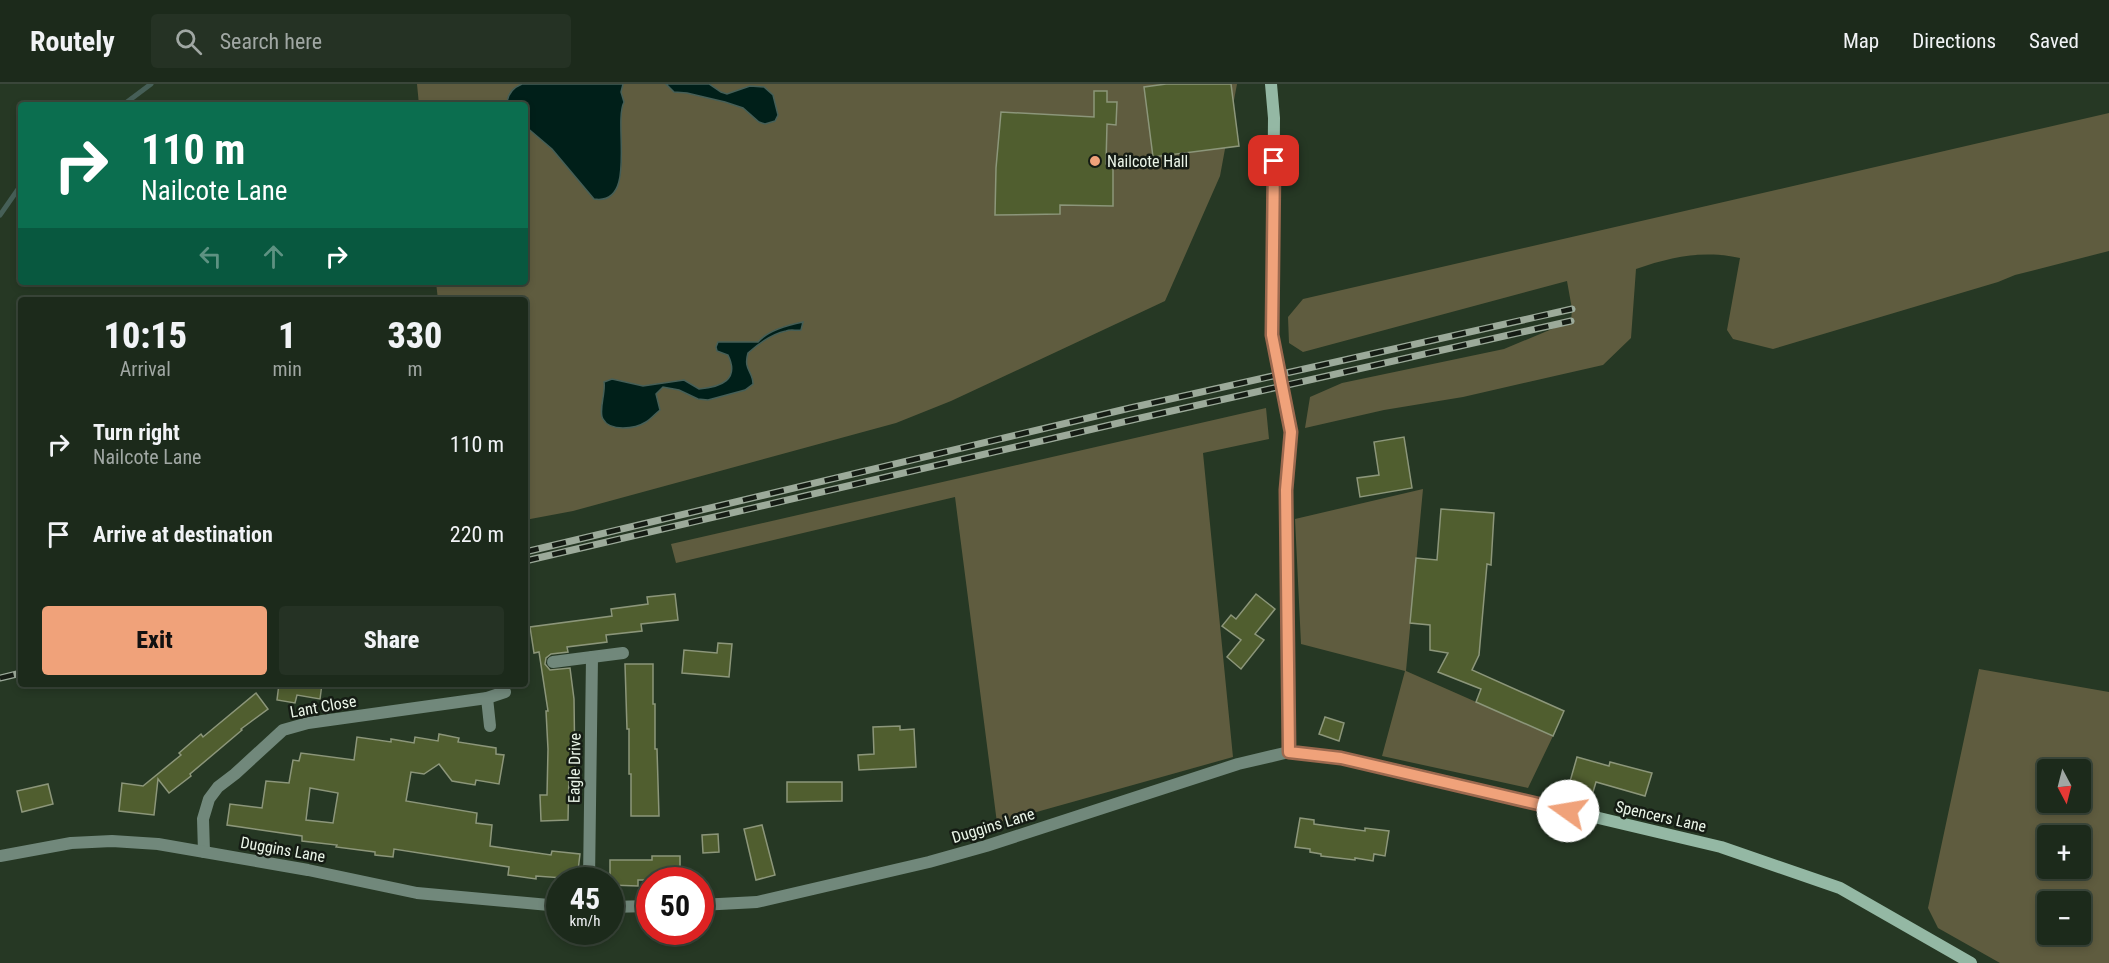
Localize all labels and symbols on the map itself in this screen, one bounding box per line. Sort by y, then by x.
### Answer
pin [1248,135,1299,186]
place label: Nailcote Hall [1107,152,1188,171]
marker: Nailcote Hall [1088,154,1102,168]
street label: Lant Close [288,691,358,722]
street label: Eagle Drive [564,733,585,803]
north arrow [2037,759,2091,813]
position arrow [1536,779,1600,843]
street label: Spencers Lane [1614,797,1708,836]
street label: Duggins Lane [949,804,1037,847]
street label: Duggins Lane [239,833,327,866]
speed limit sign: 50 [636,867,714,945]

